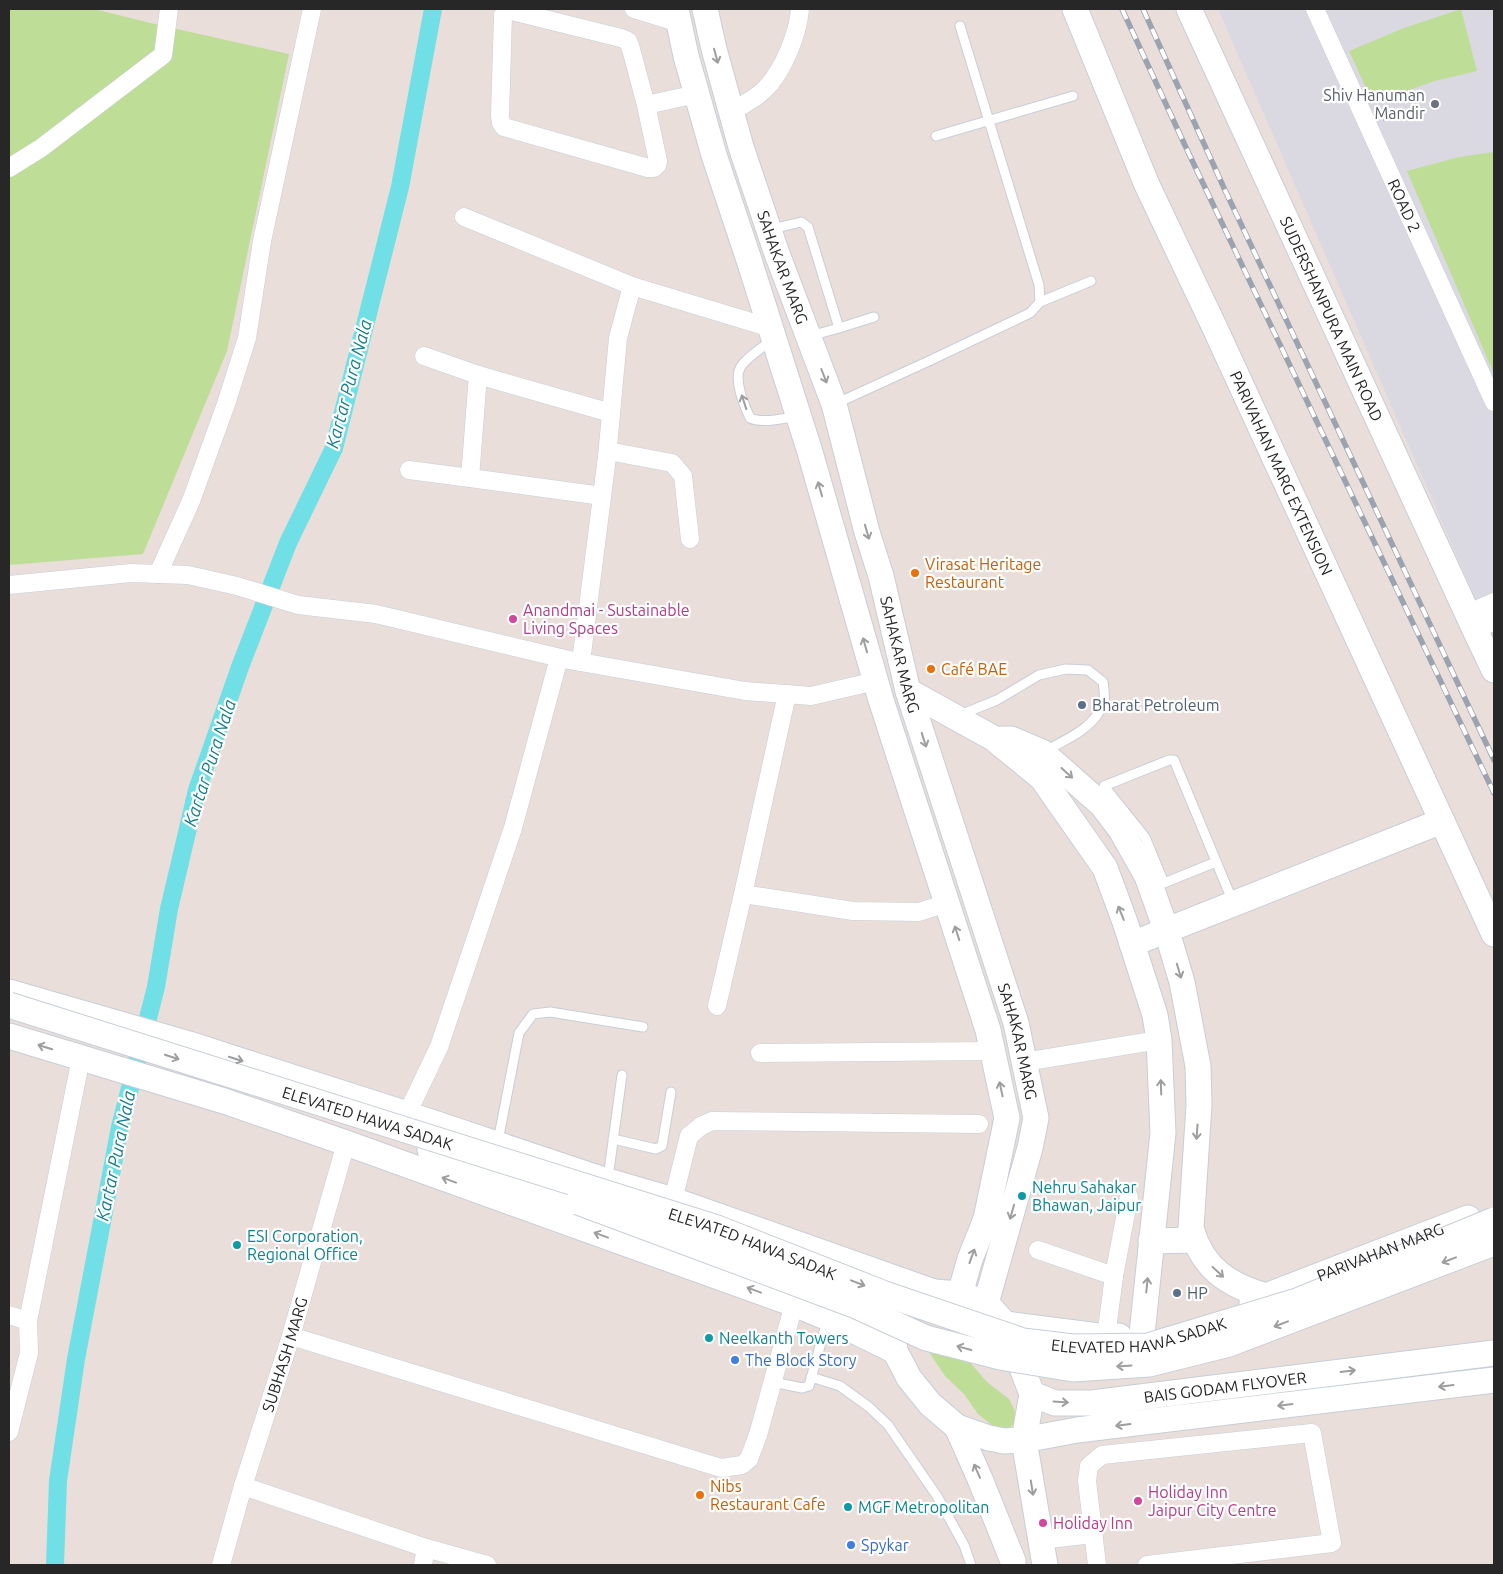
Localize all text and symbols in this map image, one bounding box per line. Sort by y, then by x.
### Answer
one-way arrow [712,48,721,64]
place label: Shiv Hanuman Mandir [1323,86,1425,122]
marker: Shiv Hanuman Mandir [1429,98,1441,110]
street label: ROAD 2 [1385,176,1424,235]
street label: SAHAKAR MARG [754,208,812,327]
street label: SUDERSHANPURA MAIN ROAD [1277,213,1387,424]
water label: Kartar Pura Nala [321,317,375,450]
one-way arrow [820,368,829,383]
street label: PARIVAHAN MARG EXTENSION [1227,368,1336,578]
one-way arrow [739,395,748,411]
one-way arrow [815,481,825,497]
one-way arrow [863,524,873,540]
place label: Virasat Heritage Restaurant [925,555,1041,591]
marker: Virasat Heritage Restaurant [909,567,921,579]
street label: SAHAKAR MARG [877,594,923,715]
place label: Anandmai - Sustainable Living Spaces [523,601,690,637]
marker: Anandmai - Sustainable Living Spaces [507,613,519,625]
one-way arrow [860,637,870,653]
place label: Café BAE [941,660,1007,678]
marker: Café BAE [925,663,937,675]
water label: Kartar Pura Nala [179,696,239,829]
place label: Bharat Petroleum [1092,696,1220,714]
marker: Bharat Petroleum [1076,699,1088,711]
one-way arrow [920,731,929,747]
one-way arrow [1060,767,1073,779]
one-way arrow [1116,906,1126,921]
one-way arrow [952,926,961,941]
one-way arrow [1175,963,1184,979]
street label: SAHAKAR MARG [995,981,1041,1101]
one-way arrow [38,1042,53,1051]
one-way arrow [164,1052,180,1062]
one-way arrow [227,1055,243,1064]
one-way arrow [1156,1079,1166,1096]
one-way arrow [996,1082,1005,1098]
street label: ELEVATED HAWA SADAK [280,1083,455,1153]
water label: Kartar Pura Nala [91,1089,139,1223]
one-way arrow [1193,1123,1202,1139]
one-way arrow [441,1175,457,1184]
place label: Nehru Sahakar Bhawan, Jaipur [1032,1178,1141,1214]
marker: Nehru Sahakar Bhawan, Jaipur [1016,1190,1028,1202]
street label: ELEVATED HAWA SADAK [666,1204,839,1283]
one-way arrow [1006,1204,1016,1220]
street label: PARIVAHAN MARG [1314,1219,1446,1285]
place label: ESI Corporation, Regional Office [247,1227,363,1263]
one-way arrow [594,1230,610,1239]
marker: ESI Corporation, Regional Office [231,1239,243,1251]
one-way arrow [967,1248,977,1264]
one-way arrow [1442,1256,1457,1265]
one-way arrow [1211,1266,1224,1278]
one-way arrow [1142,1278,1152,1294]
one-way arrow [850,1279,865,1289]
place label: HP [1187,1284,1208,1302]
one-way arrow [747,1285,763,1294]
marker: HP [1171,1287,1183,1299]
street label: SUBHASH MARG [258,1295,311,1414]
street label: ELEVATED HAWA SADAK [1050,1314,1228,1356]
one-way arrow [1273,1320,1289,1329]
place label: Neelkanth Towers [719,1329,849,1347]
marker: Neelkanth Towers [703,1332,715,1344]
one-way arrow [957,1343,973,1352]
place label: The Block Story [745,1351,857,1369]
marker: The Block Story [729,1354,741,1366]
one-way arrow [1117,1361,1133,1370]
one-way arrow [1340,1366,1356,1376]
street label: BAIS GODAM FLYOVER [1143,1368,1307,1406]
one-way arrow [1438,1381,1454,1391]
one-way arrow [1053,1398,1069,1407]
one-way arrow [1277,1400,1293,1410]
one-way arrow [1115,1420,1131,1430]
one-way arrow [971,1464,981,1479]
place label: Nibs Restaurant Cafe [710,1477,826,1513]
one-way arrow [1027,1480,1037,1496]
place label: Holiday Inn Jaipur City Centre [1148,1483,1277,1519]
marker: Nibs Restaurant Cafe [694,1489,706,1501]
marker: Holiday Inn Jaipur City Centre [1132,1495,1144,1507]
place label: MGF Metropolitan [858,1498,989,1516]
marker: MGF Metropolitan [842,1501,854,1513]
place label: Holiday Inn [1053,1514,1133,1532]
marker: Holiday Inn [1037,1517,1049,1529]
place label: Spykar [861,1536,909,1554]
marker: Spykar [845,1539,857,1551]

